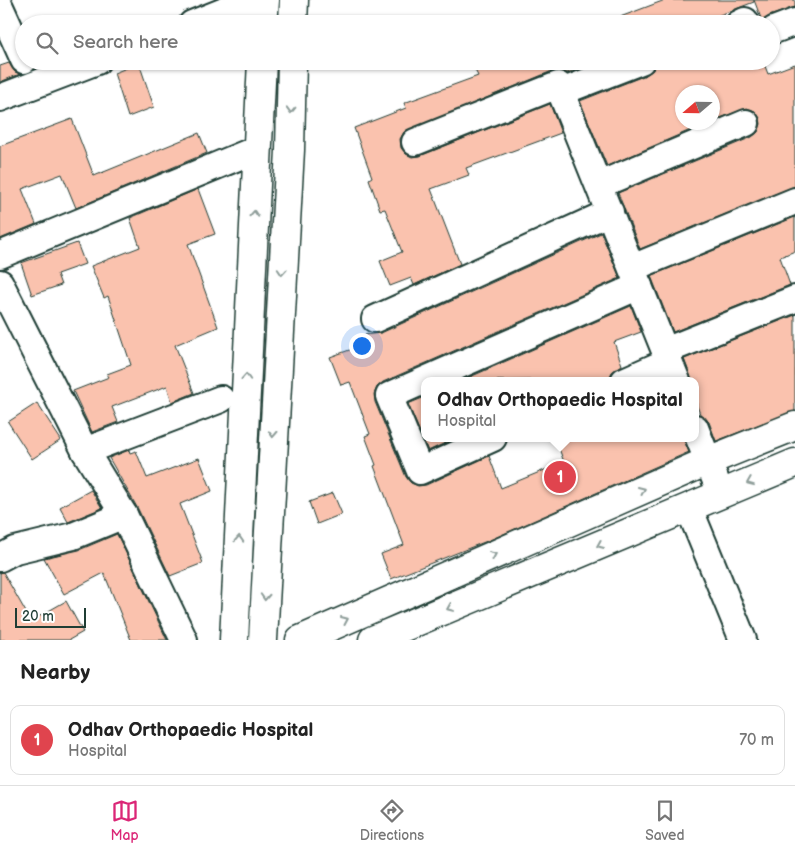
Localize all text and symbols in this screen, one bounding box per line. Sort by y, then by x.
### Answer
search box [15,15,780,70]
icon: search [33,29,61,57]
text: Search here [73,31,178,54]
north arrow [675,85,720,130]
one-way arrow [285,106,296,114]
one-way arrow [249,210,259,218]
one-way arrow [277,269,288,277]
your location [349,333,375,359]
one-way arrow [241,372,252,380]
popup [421,377,699,442]
text: Odhav Orthopaedic Hospital [437,389,683,412]
text: Hospital [437,412,496,431]
one-way arrow [267,431,278,439]
pin: 1 [544,458,576,496]
one-way arrow [746,476,755,486]
one-way arrow [637,485,646,496]
one-way arrow [233,535,244,543]
one-way arrow [596,538,605,549]
one-way arrow [488,551,497,561]
one-way arrow [259,593,270,601]
one-way arrow [446,601,455,612]
scale bar [15,605,86,628]
text: 20 m [22,608,54,625]
one-way arrow [340,616,349,627]
text: Nearby [20,660,90,685]
text: Odhav Orthopaedic Hospital [68,719,313,742]
text: 1 [34,731,40,750]
text: 70 m [739,731,774,750]
text: Hospital [68,742,127,761]
tab: Map [111,797,139,844]
tab: Directions [360,797,424,844]
tab: Saved [645,797,684,844]

